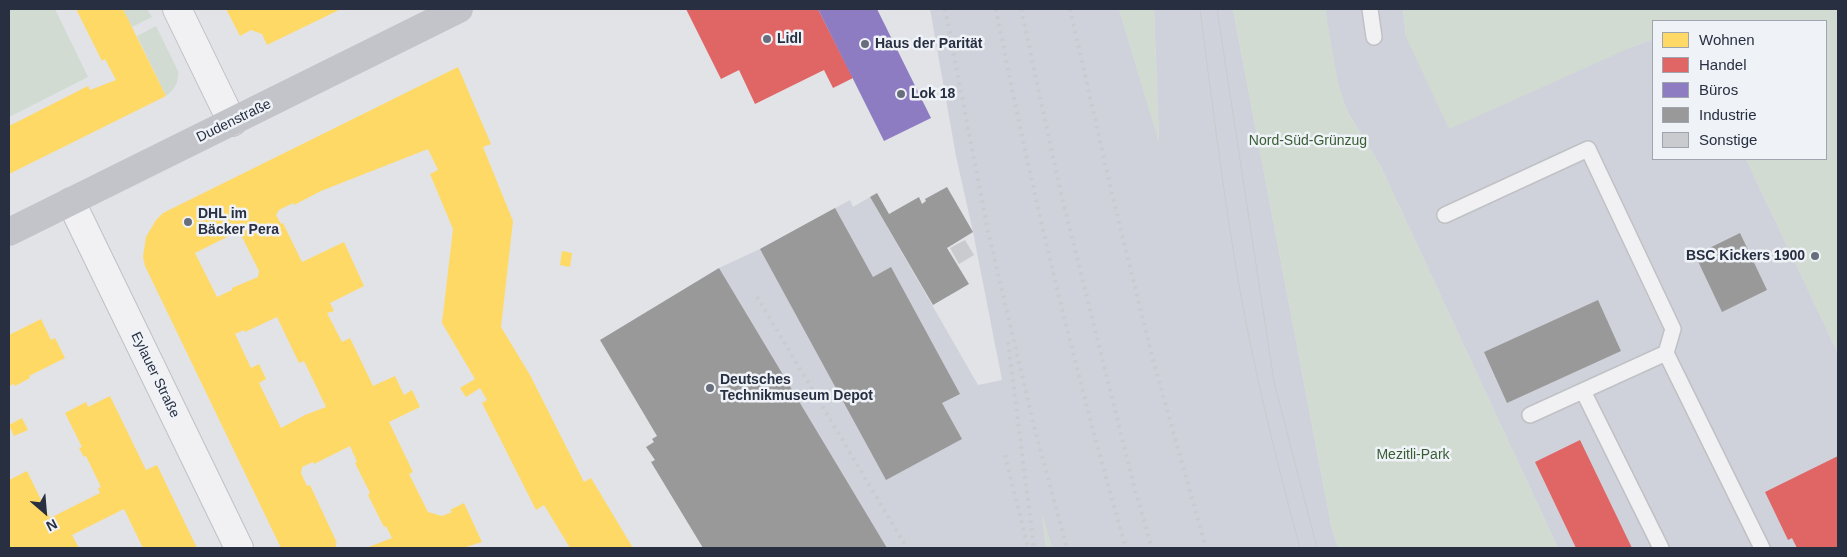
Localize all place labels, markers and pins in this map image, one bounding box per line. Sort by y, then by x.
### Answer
place label: Lidl [777,31,802,47]
marker: Lidl [761,33,773,45]
place label: Haus der Parität [875,36,982,52]
marker: Haus der Parität [859,38,871,50]
place label: Lok 18 [911,86,955,102]
marker: Lok 18 [895,88,907,100]
place label: DHL im Bäcker Pera [198,206,279,238]
marker: DHL im Bäcker Pera [182,216,194,228]
place label: BSC Kickers 1900 [1686,248,1805,264]
marker: BSC Kickers 1900 [1809,250,1821,262]
place label: Deutsches Technikmuseum Depot [720,372,873,404]
marker: Deutsches Technikmuseum Depot [704,382,716,394]

